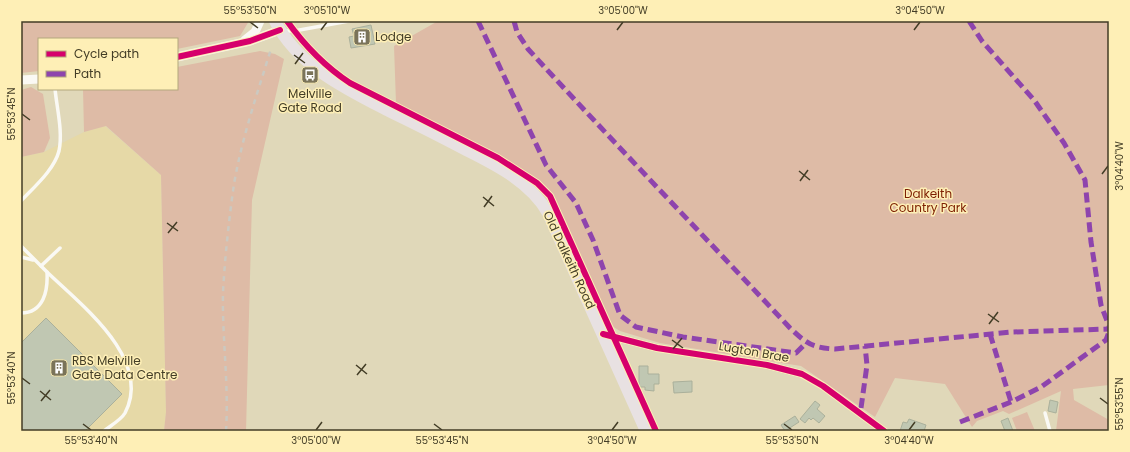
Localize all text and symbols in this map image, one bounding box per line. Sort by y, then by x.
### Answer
text: 55°53'50"N [224,3,276,18]
text: 3°05'10"W [304,3,350,18]
text: 3°05'00"W [598,3,648,18]
text: 3°04'50"W [895,3,945,18]
building icon: Lodge [352,27,372,47]
place label: Lodge [375,28,412,45]
legend [38,38,178,90]
text: Cycle path [74,45,139,62]
text: Path [74,65,101,82]
bus stop icon: Melville Gate Road [300,65,320,85]
place label: Melville Gate Road [278,85,342,116]
text: 55°53'45"N [4,88,19,140]
text: 3°04'40"W [1112,141,1127,191]
park label: Dalkeith Country Park [890,185,967,216]
street label: Old Dalkeith Road [539,208,600,312]
street label: Lugton Brae [718,337,791,366]
text: 55°53'40"N [4,352,19,404]
place label: RBS Melville Gate Data Centre [72,352,177,383]
building icon: RBS Melville Gate Data Centre [49,358,69,378]
text: 55°53'55"N [1112,378,1127,430]
text: 55°53'40"N [65,433,117,448]
text: 3°05'00"W [291,433,341,448]
text: 55°53'45"N [416,433,468,448]
text: 3°04'50"W [587,433,637,448]
text: 55°53'50"N [766,433,818,448]
text: 3°04'40"W [884,433,934,448]

